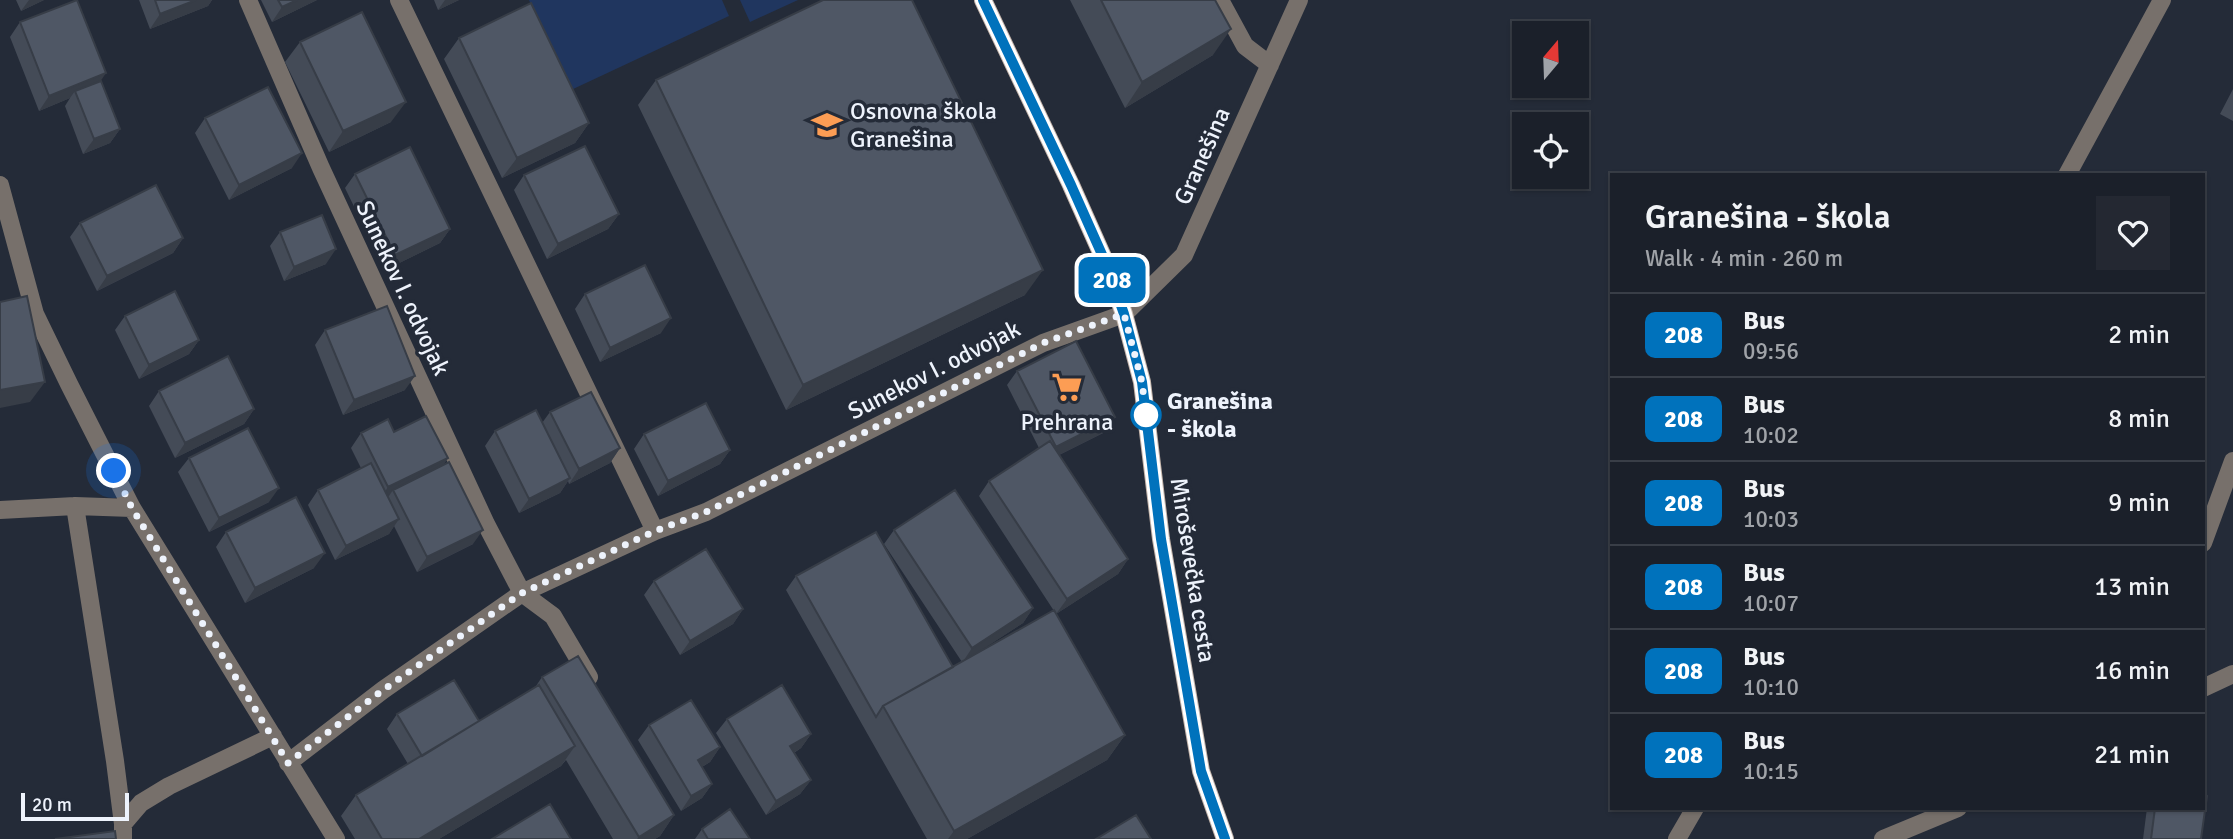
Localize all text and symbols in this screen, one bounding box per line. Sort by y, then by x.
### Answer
north arrow [1512,21,1589,98]
map controls [1512,21,1589,189]
place label: Osnovna škola Granešina [850,96,997,154]
street label: Granešina [1167,103,1237,209]
school or university icon: Osnovna škola Granešina [810,108,844,142]
button: locate [1512,112,1589,189]
street label: Sunekov I. odvojak [349,196,457,380]
button: heart [2096,196,2170,270]
text: Granešina - škola [1645,197,1891,238]
text: Walk · 4 min · 260 m [1645,244,1843,273]
line badge: 208 [1072,257,1152,303]
text: 208 [1093,265,1131,295]
text: Bus [1743,305,1785,337]
street label: Sunekov I. odvojak [843,314,1025,426]
text: 2 min [2108,319,2170,351]
text: 208 [1664,320,1703,350]
text: 09:56 [1743,337,1799,366]
supermarket icon: Prehrana [1050,370,1084,404]
place label: Granešina - škola [1167,386,1273,444]
text: Bus [1743,389,1785,421]
marker: Granešina - škola [1131,400,1161,430]
text: 8 min [2108,403,2170,435]
text: 208 [1664,404,1703,434]
place label: Prehrana [1021,407,1113,437]
text: 10:02 [1743,421,1799,450]
your location [96,453,131,488]
text: Bus [1743,473,1785,505]
street label: Miroševečka cesta [1164,475,1222,665]
text: 9 min [2108,487,2170,519]
text: 208 [1664,488,1703,518]
text: 10:03 [1743,505,1799,534]
text: Bus [1743,557,1785,589]
text: 13 min [2094,571,2170,603]
text: 208 [1664,572,1703,602]
text: 10:07 [1743,589,1799,618]
text: Bus [1743,641,1785,673]
text: 16 min [2094,655,2170,687]
text: 208 [1664,656,1703,686]
text: 10:10 [1743,673,1799,702]
text: Bus [1743,725,1785,757]
text: 21 min [2094,739,2170,771]
text: 208 [1664,740,1703,770]
text: 10:15 [1743,757,1799,786]
scale bar [21,790,130,822]
text: 20 m [32,793,72,817]

